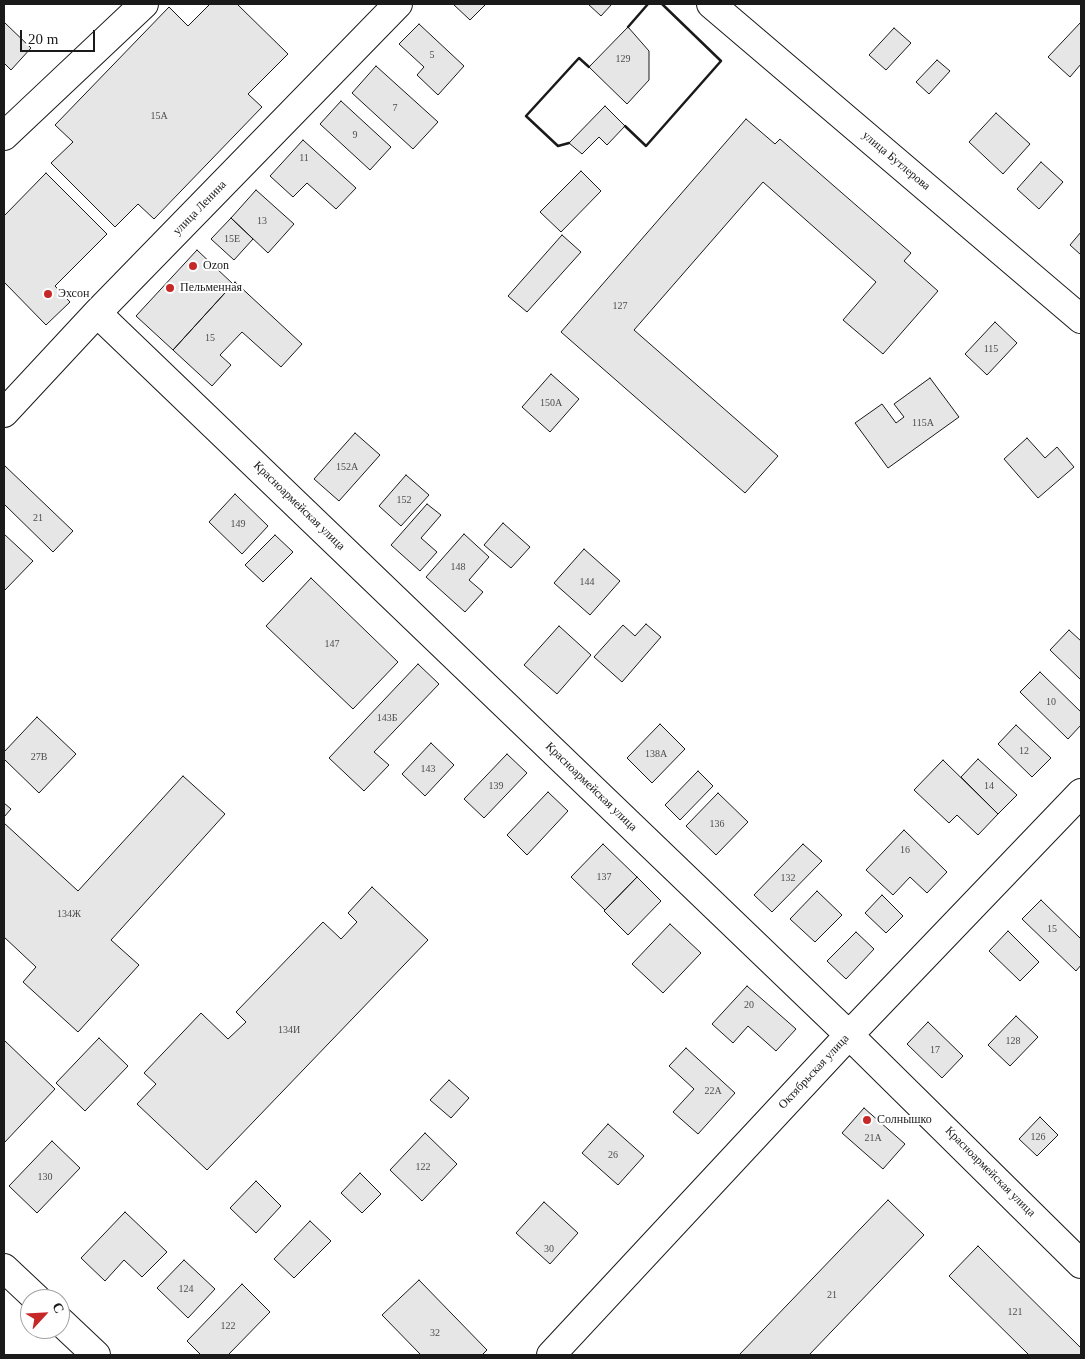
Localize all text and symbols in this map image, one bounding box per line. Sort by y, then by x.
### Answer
scale bar [22,20,98,52]
text: 20 m [28,31,58,47]
house number: 5 [430,49,434,61]
house number: 129 [616,53,630,65]
house number: 7 [392,102,398,114]
house number: 15А [150,110,168,122]
street label: улица Бутлерова [859,128,933,194]
house number: 9 [352,129,358,141]
house number: 11 [299,152,309,164]
street label: улица Ленина [170,178,230,238]
house number: 13 [257,215,267,227]
house number: 15Е [224,233,240,245]
place label: Ozon [203,259,229,273]
marker: Ozon [187,260,199,272]
place label: Пельменная [180,281,242,295]
marker: Пельменная [164,282,176,294]
place label: Эхсон [58,287,89,301]
marker: Эхсон [42,288,54,300]
house number: 127 [612,300,628,312]
house number: 15 [205,332,215,344]
house number: 115 [984,343,998,355]
house number: 150А [540,397,562,409]
house number: 115А [912,417,934,429]
street label: Красноармейская улица [250,458,348,554]
house number: 152А [336,461,358,473]
house number: 152 [396,494,412,506]
house number: 21 [33,512,43,524]
house number: 149 [230,518,246,530]
house number: 148 [450,561,466,573]
house number: 144 [580,576,594,588]
house number: 147 [324,638,340,650]
house number: 10 [1046,696,1056,708]
house number: 143Б [377,712,397,724]
street label: Красноармейская улица [542,739,640,835]
house number: 12 [1019,745,1029,757]
house number: 138А [645,748,667,760]
house number: 27В [31,751,47,763]
house number: 143 [420,763,436,775]
house number: 139 [488,780,504,792]
house number: 14 [984,780,994,792]
house number: 136 [710,818,724,830]
house number: 16 [900,844,910,856]
house number: 137 [596,871,612,883]
house number: 132 [780,872,796,884]
house number: 134Ж [57,908,81,920]
house number: 15 [1047,923,1057,935]
house number: 20 [744,999,754,1011]
house number: 134И [278,1024,300,1036]
street label: Октябрьская улица [776,1032,852,1112]
house number: 128 [1006,1035,1020,1047]
house number: 17 [930,1044,940,1056]
house number: 22А [704,1085,722,1097]
place label: Солнышко [877,1113,932,1127]
marker: Солнышко [861,1114,873,1126]
street label: Красноармейская улица [942,1124,1038,1220]
house number: 126 [1030,1131,1046,1143]
house number: 21А [864,1132,882,1144]
house number: 26 [608,1149,618,1161]
house number: 122 [416,1161,430,1173]
house number: 130 [38,1171,52,1183]
house number: 30 [544,1243,554,1255]
house number: 124 [178,1283,194,1295]
north arrow [20,1289,70,1339]
house number: 21 [827,1289,837,1301]
text: С [49,1300,67,1316]
house number: 121 [1008,1306,1022,1318]
house number: 122 [220,1320,236,1332]
house number: 32 [430,1327,440,1339]

